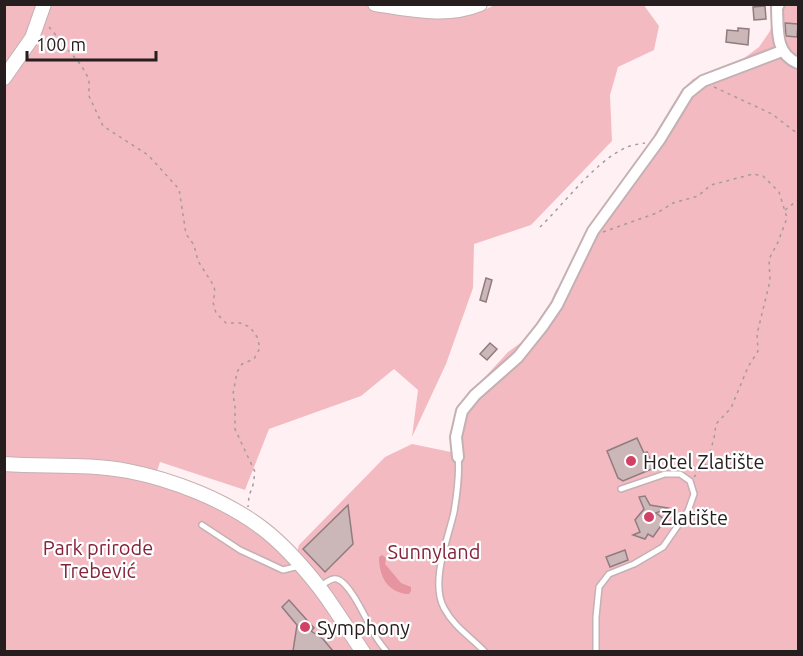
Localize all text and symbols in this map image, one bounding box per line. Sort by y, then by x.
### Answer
scale bar [27,24,156,62]
text: 100 m [36,34,86,54]
place label: Hotel Zlatište [643,450,764,473]
marker: Hotel Zlatište [624,454,638,468]
place label: Zlatište [661,506,728,529]
marker: Zlatište [642,510,656,524]
park label: Park prirode Trebević [43,536,153,582]
park label: Sunnyland [388,540,480,563]
place label: Symphony [317,616,410,639]
marker: Symphony [298,620,312,634]

